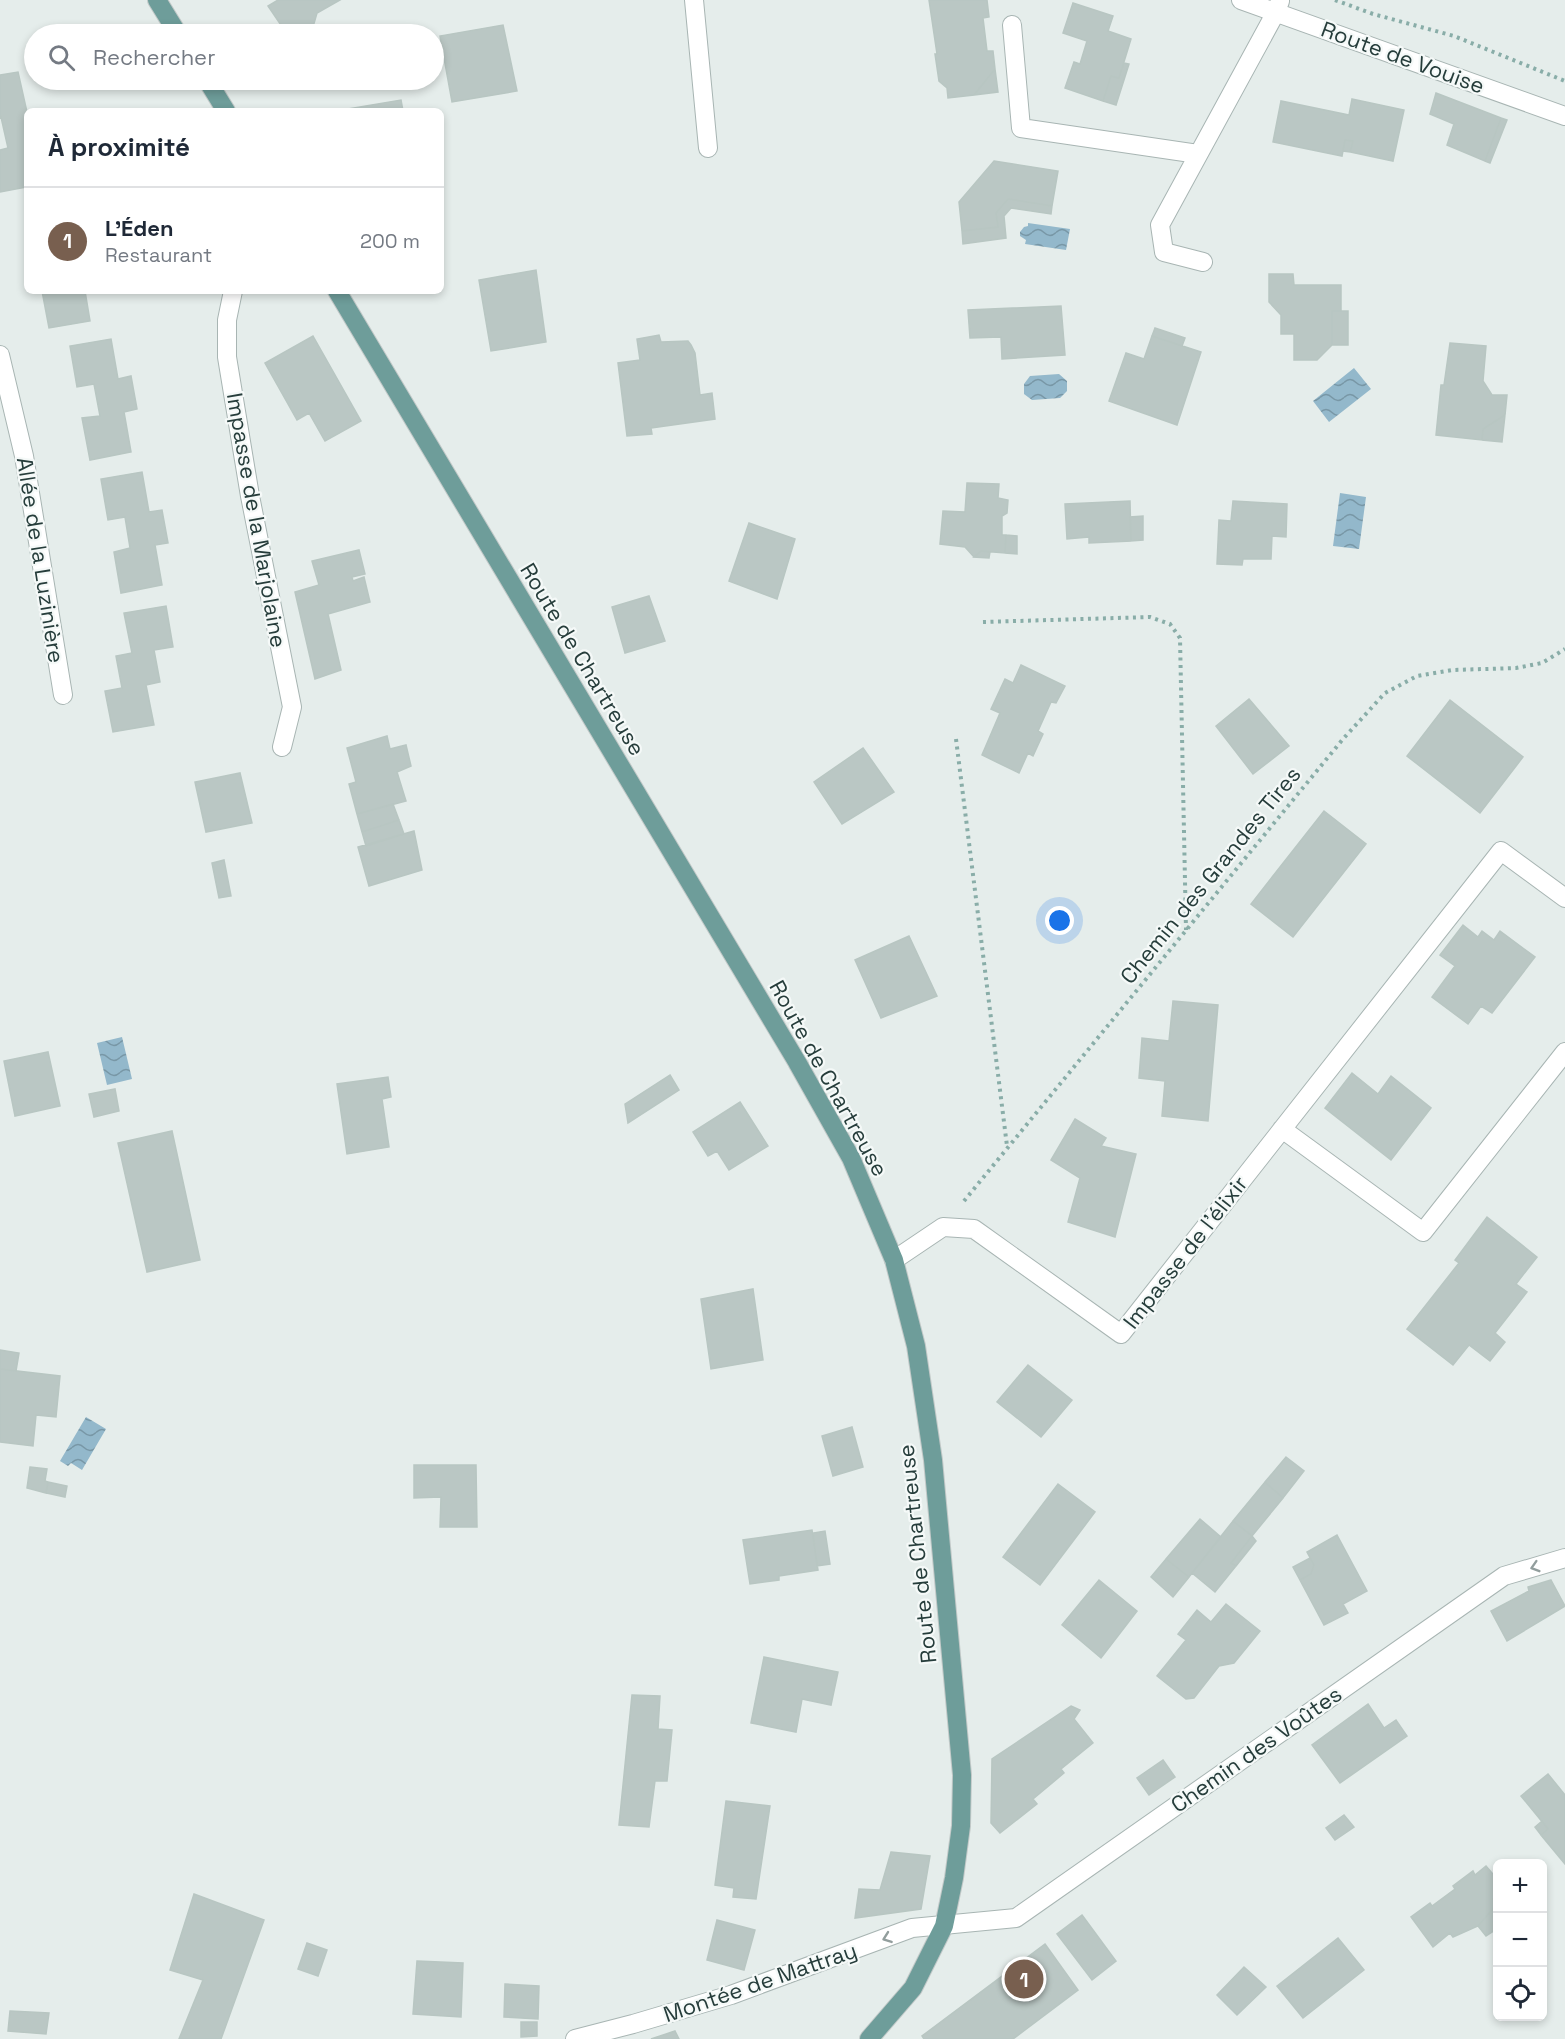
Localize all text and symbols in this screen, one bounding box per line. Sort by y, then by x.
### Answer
street label: Route de Vouise [1318,14,1488,100]
search box [24,24,444,90]
icon: search [45,41,78,74]
text: Rechercher [93,43,215,71]
text: À proximité [48,130,190,164]
text: L'Éden [105,214,174,242]
text: 1 [63,228,72,254]
text: 200 m [360,228,420,254]
text: Restaurant [105,242,212,268]
street label: Impasse de la Marjolaine [221,390,293,650]
street label: Allée de la Luzinière [11,455,71,665]
street label: Route de Chartreuse [514,558,652,760]
street label: Chemin des Grandes Tires [1114,761,1306,989]
your location [1045,906,1074,935]
street label: Route de Chartreuse [763,975,895,1181]
street label: Impasse de l'élixir [1117,1170,1253,1334]
street label: Route de Chartreuse [892,1443,942,1665]
one-way arrow [1530,1560,1541,1572]
street label: Chemin des Voûtes [1165,1679,1347,1819]
map controls [1493,1859,1547,2021]
button: + [1493,1859,1547,1913]
button: − [1493,1913,1547,1967]
one-way arrow [882,1930,893,1943]
street label: Montée de Mattray [660,1936,860,2028]
pin: 1 [1004,1956,1044,2002]
button: locate [1493,1967,1547,2021]

